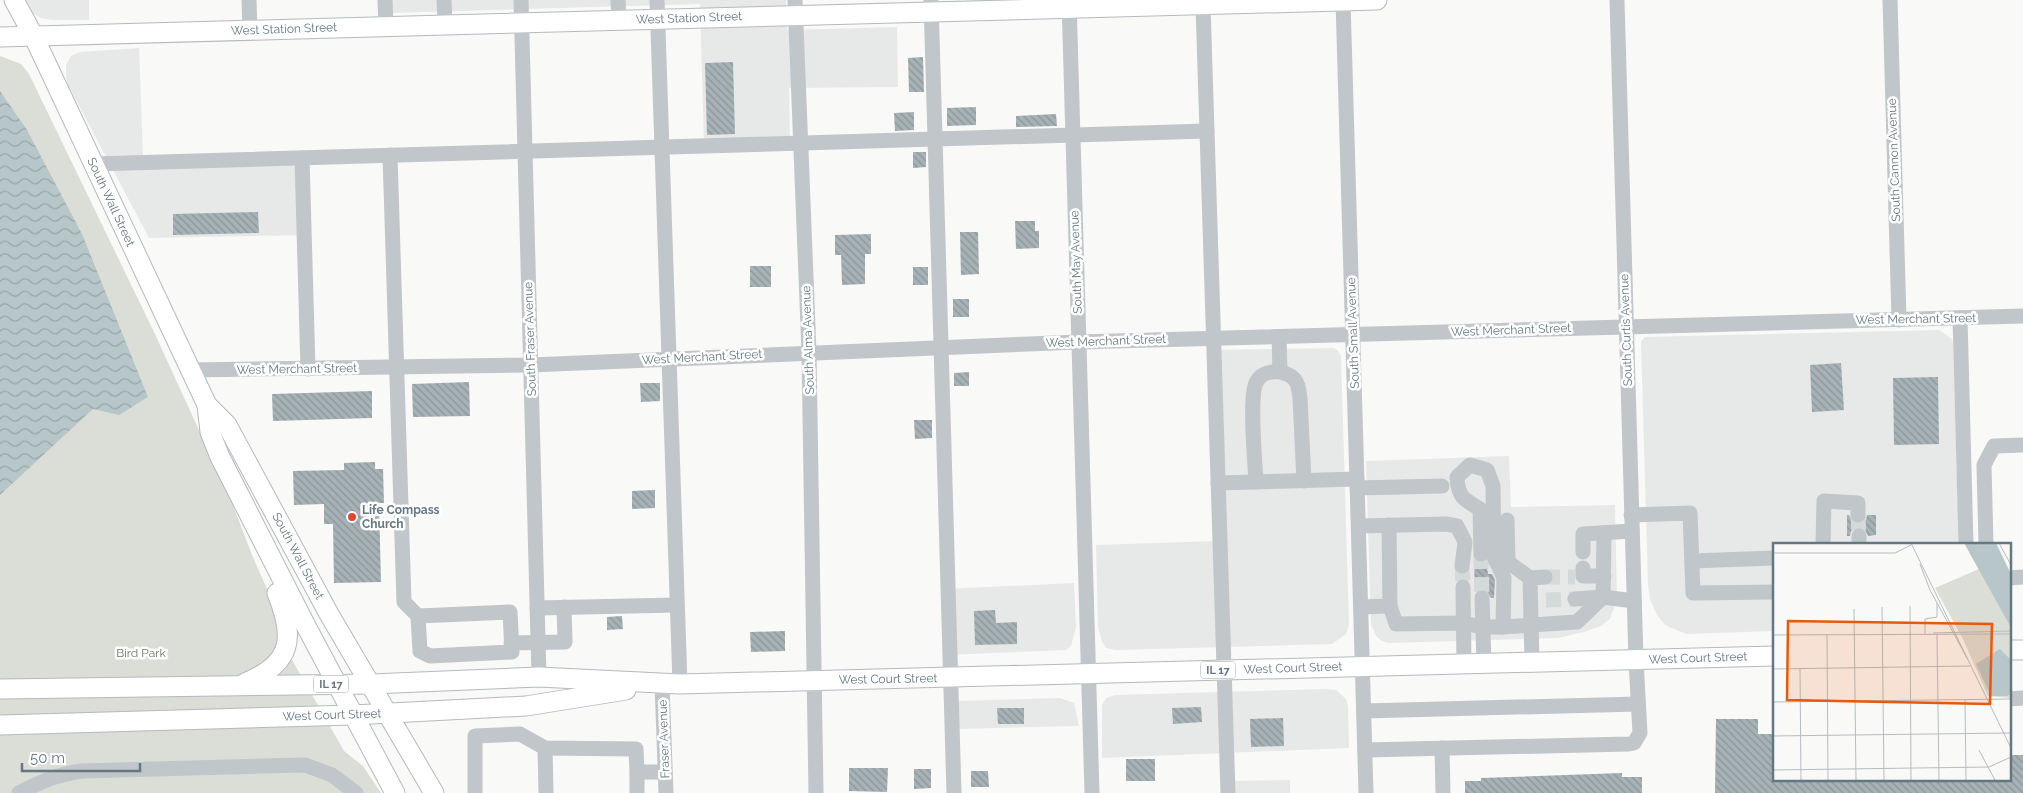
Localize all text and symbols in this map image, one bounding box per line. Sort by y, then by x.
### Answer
street label: West Station Street [636,9,742,27]
street label: West Station Street [231,20,337,38]
street label: South Cannon Avenue [1885,98,1903,222]
street label: South Wall Street [84,155,138,249]
street label: South May Avenue [1067,210,1085,314]
street label: South Curtis Avenue [1617,274,1635,386]
street label: South Small Avenue [1344,277,1362,389]
street label: South Fraser Avenue [521,282,539,396]
street label: South Alma Avenue [799,285,817,395]
street label: West Merchant Street [1856,311,1976,327]
street label: West Merchant Street [1451,321,1571,339]
street label: West Merchant Street [1046,332,1166,350]
street label: West Merchant Street [641,347,763,367]
street label: West Merchant Street [237,361,357,377]
place label: Life Compass Church [362,503,440,531]
street label: South Wall Street [269,510,327,602]
marker: Life Compass Church [346,511,358,523]
inset map [1773,543,2010,780]
park label: Bird Park [116,646,166,660]
street label: West Court Street [1648,649,1748,667]
street label: West Court Street [1243,659,1343,677]
road number: IL 17 [1200,662,1236,678]
street label: West Court Street [839,671,937,687]
road number: IL 17 [314,676,348,692]
street label: Fraser Avenue [656,699,672,779]
street label: West Court Street [282,706,382,724]
scale bar [22,740,140,772]
text: 50 m [30,749,65,767]

